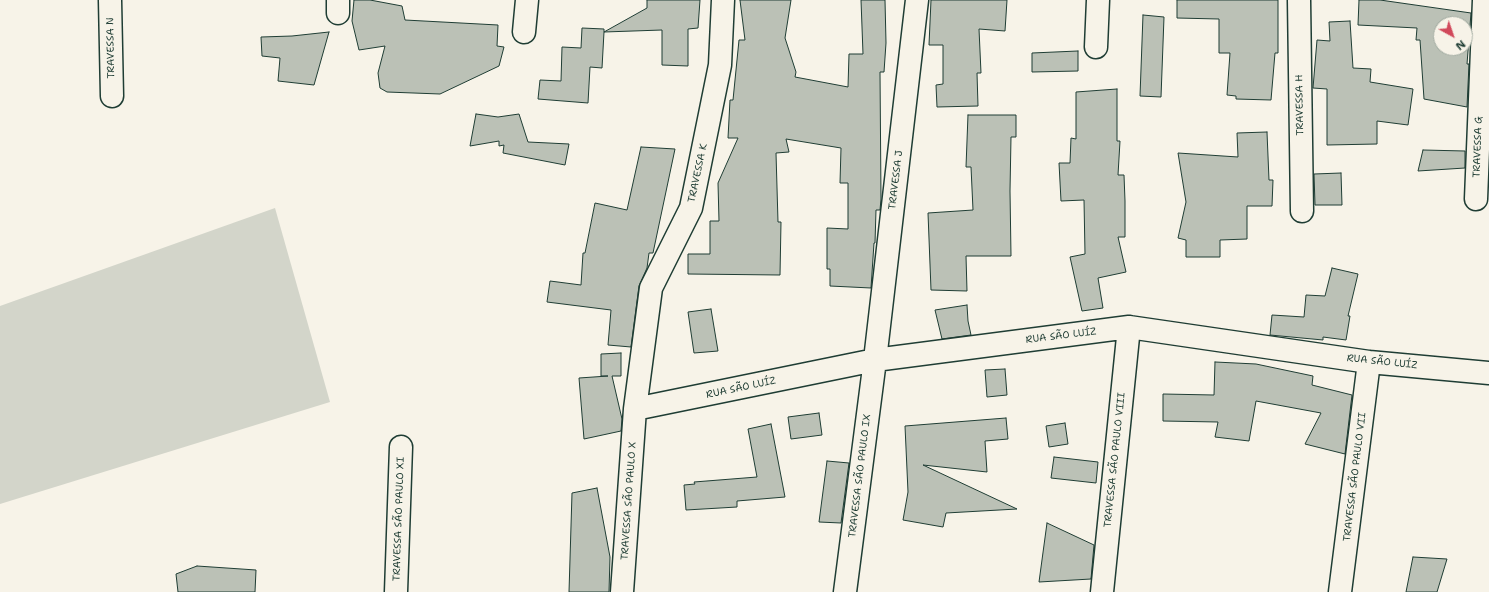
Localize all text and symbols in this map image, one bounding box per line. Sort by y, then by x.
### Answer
north arrow [1433,16,1473,56]
street label: TRAVESSA N [104,17,118,79]
text: N [1452,36,1469,53]
street label: TRAVESSA H [1293,74,1307,136]
street label: TRAVESSA G [1471,116,1485,178]
street label: TRAVESSA K [686,142,710,204]
street label: TRAVESSA J [886,150,906,210]
street label: RUA SÃO LUÍZ [1025,326,1097,346]
street label: RUA SÃO LUÍZ [1346,352,1418,372]
street label: RUA SÃO LUÍZ [705,375,777,401]
street label: TRAVESSA SÃO PAULO VIII [1102,392,1128,528]
street label: TRAVESSA SÃO PAULO VII [1341,412,1369,542]
street label: TRAVESSA SÃO PAULO IX [846,414,874,538]
street label: TRAVESSA SÃO PAULO X [619,441,639,561]
street label: TRAVESSA SÃO PAULO XI [391,457,407,581]

